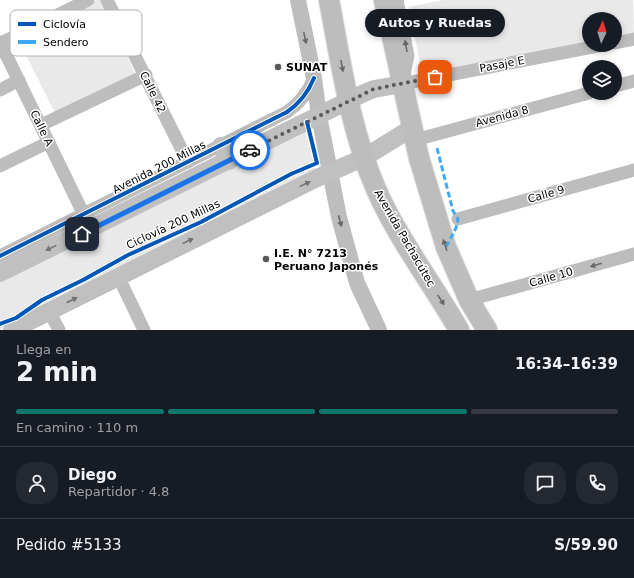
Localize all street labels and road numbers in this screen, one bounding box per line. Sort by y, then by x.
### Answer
street label: Pasaje E [478,54,526,75]
street label: Calle 42 [137,69,168,115]
street label: Avenida 8 [474,103,530,130]
street label: Calle A [27,108,56,149]
street label: Avenida 200 Millas [110,138,208,197]
street label: Calle 9 [526,183,566,206]
street label: Avenida Pachacútec [371,187,438,289]
street label: Ciclovía 200 Millas [124,197,222,252]
street label: Calle 10 [528,265,574,290]

